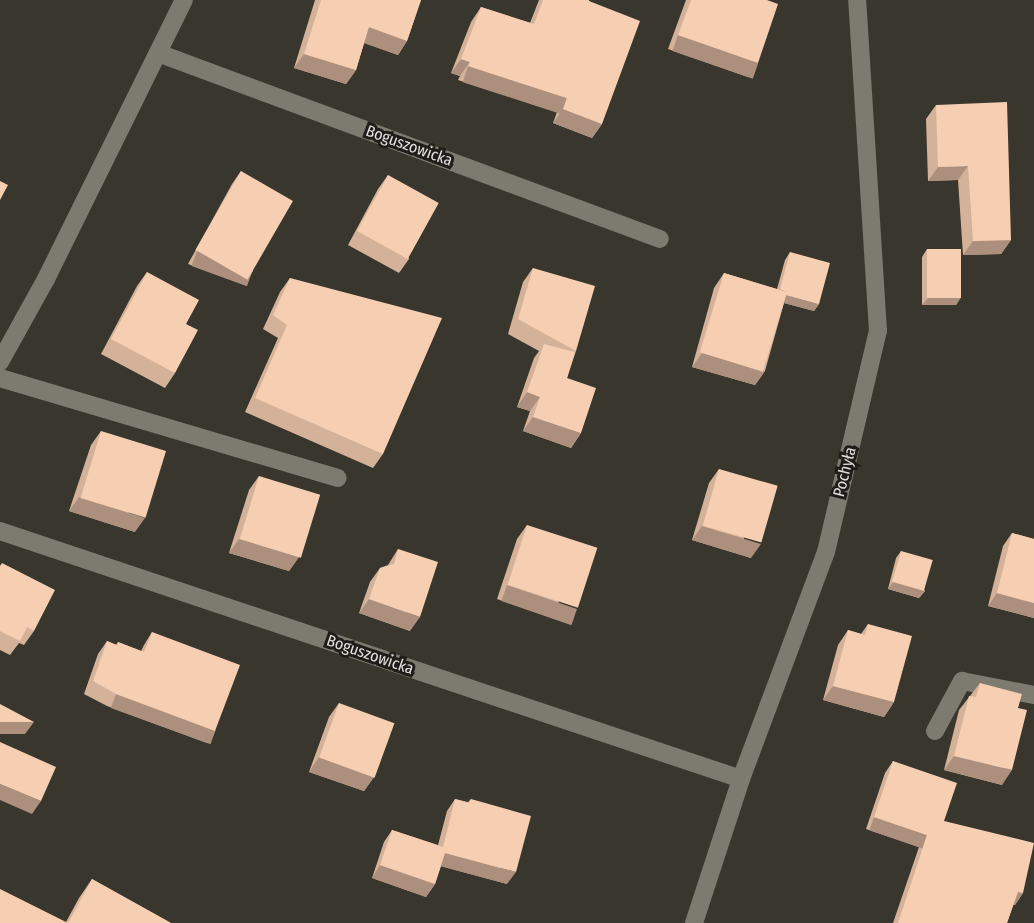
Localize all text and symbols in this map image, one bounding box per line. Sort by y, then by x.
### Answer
street label: Boguszowicka [363,121,455,171]
street label: Pochyła [830,445,860,499]
street label: Boguszowicka [324,631,416,679]

